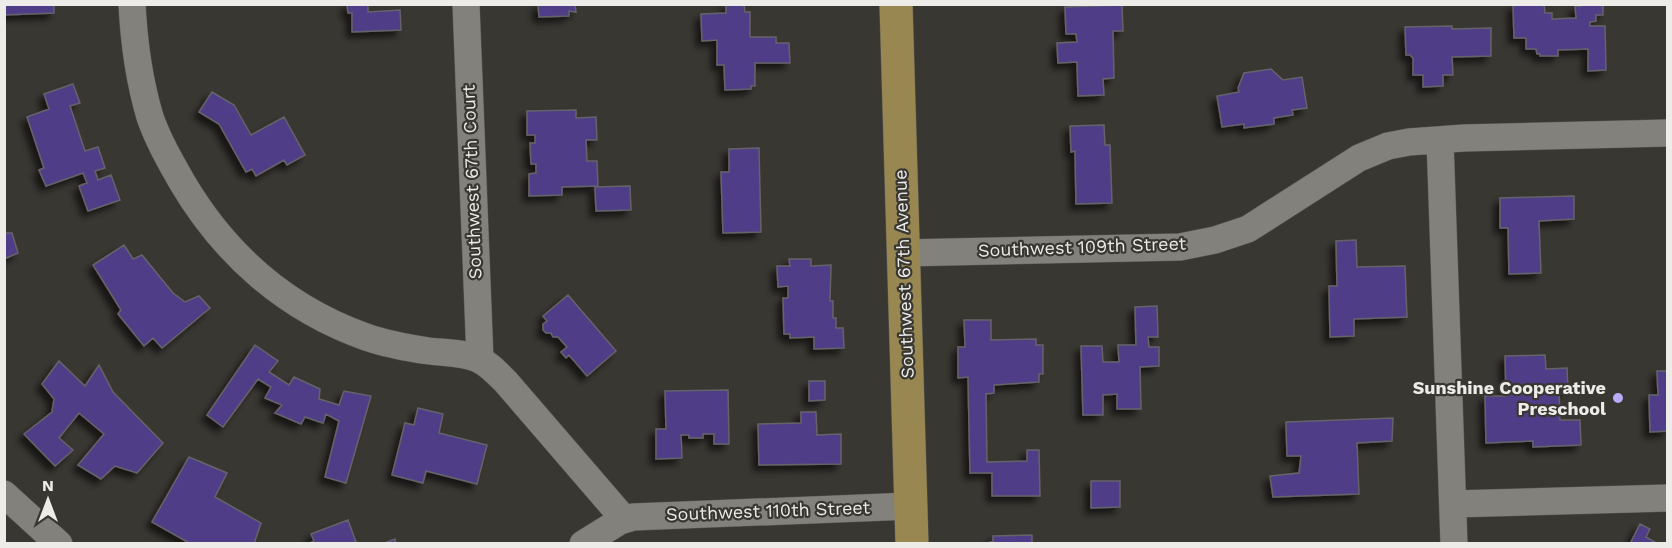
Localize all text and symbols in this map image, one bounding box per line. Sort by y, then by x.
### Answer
street label: Southwest 67th Court [458,84,485,280]
street label: Southwest 67th Avenue [889,169,918,379]
street label: Southwest 109th Street [978,232,1187,261]
place label: Sunshine Cooperative Preschool [1413,377,1606,419]
marker: Sunshine Cooperative Preschool [1611,391,1625,405]
north arrow [18,470,78,530]
text: N [42,476,54,495]
street label: Southwest 110th Street [666,496,871,525]

